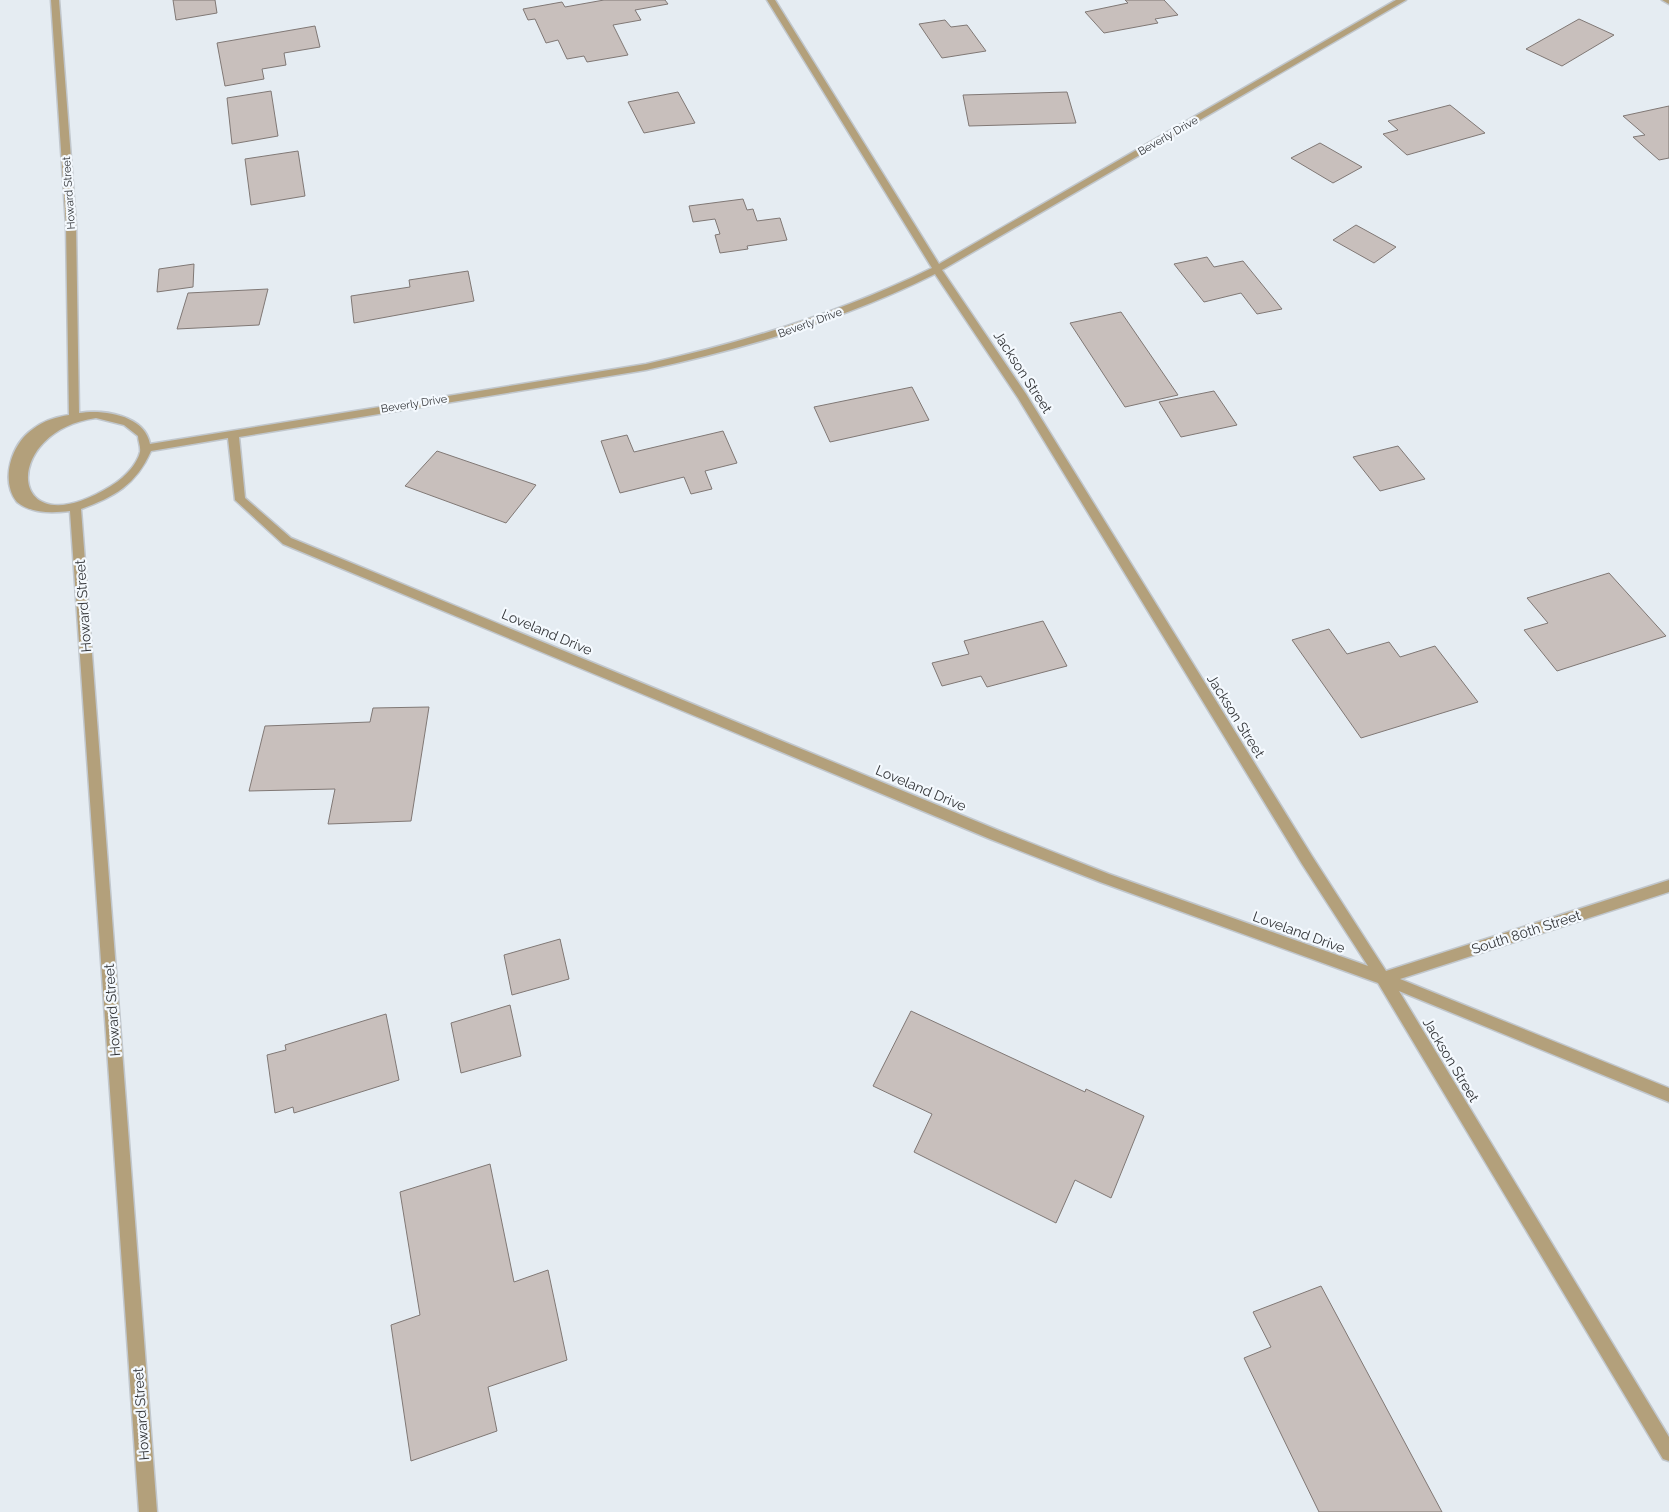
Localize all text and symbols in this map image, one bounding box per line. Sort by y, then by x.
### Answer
street label: Beverly Drive [1136,113,1201,158]
street label: Howard Street [60,156,78,230]
street label: Beverly Drive [776,305,844,341]
street label: Jackson Street [990,328,1056,416]
street label: Beverly Drive [380,392,449,416]
street label: Howard Street [72,559,94,653]
street label: Loveland Drive [499,606,595,658]
street label: Jackson Street [1204,671,1268,761]
street label: Loveland Drive [873,762,969,814]
street label: South 80th Street [1469,907,1583,957]
street label: Loveland Drive [1251,908,1347,956]
street label: Howard Street [101,963,123,1057]
street label: Jackson Street [1420,1015,1482,1105]
street label: Howard Street [130,1367,152,1461]

